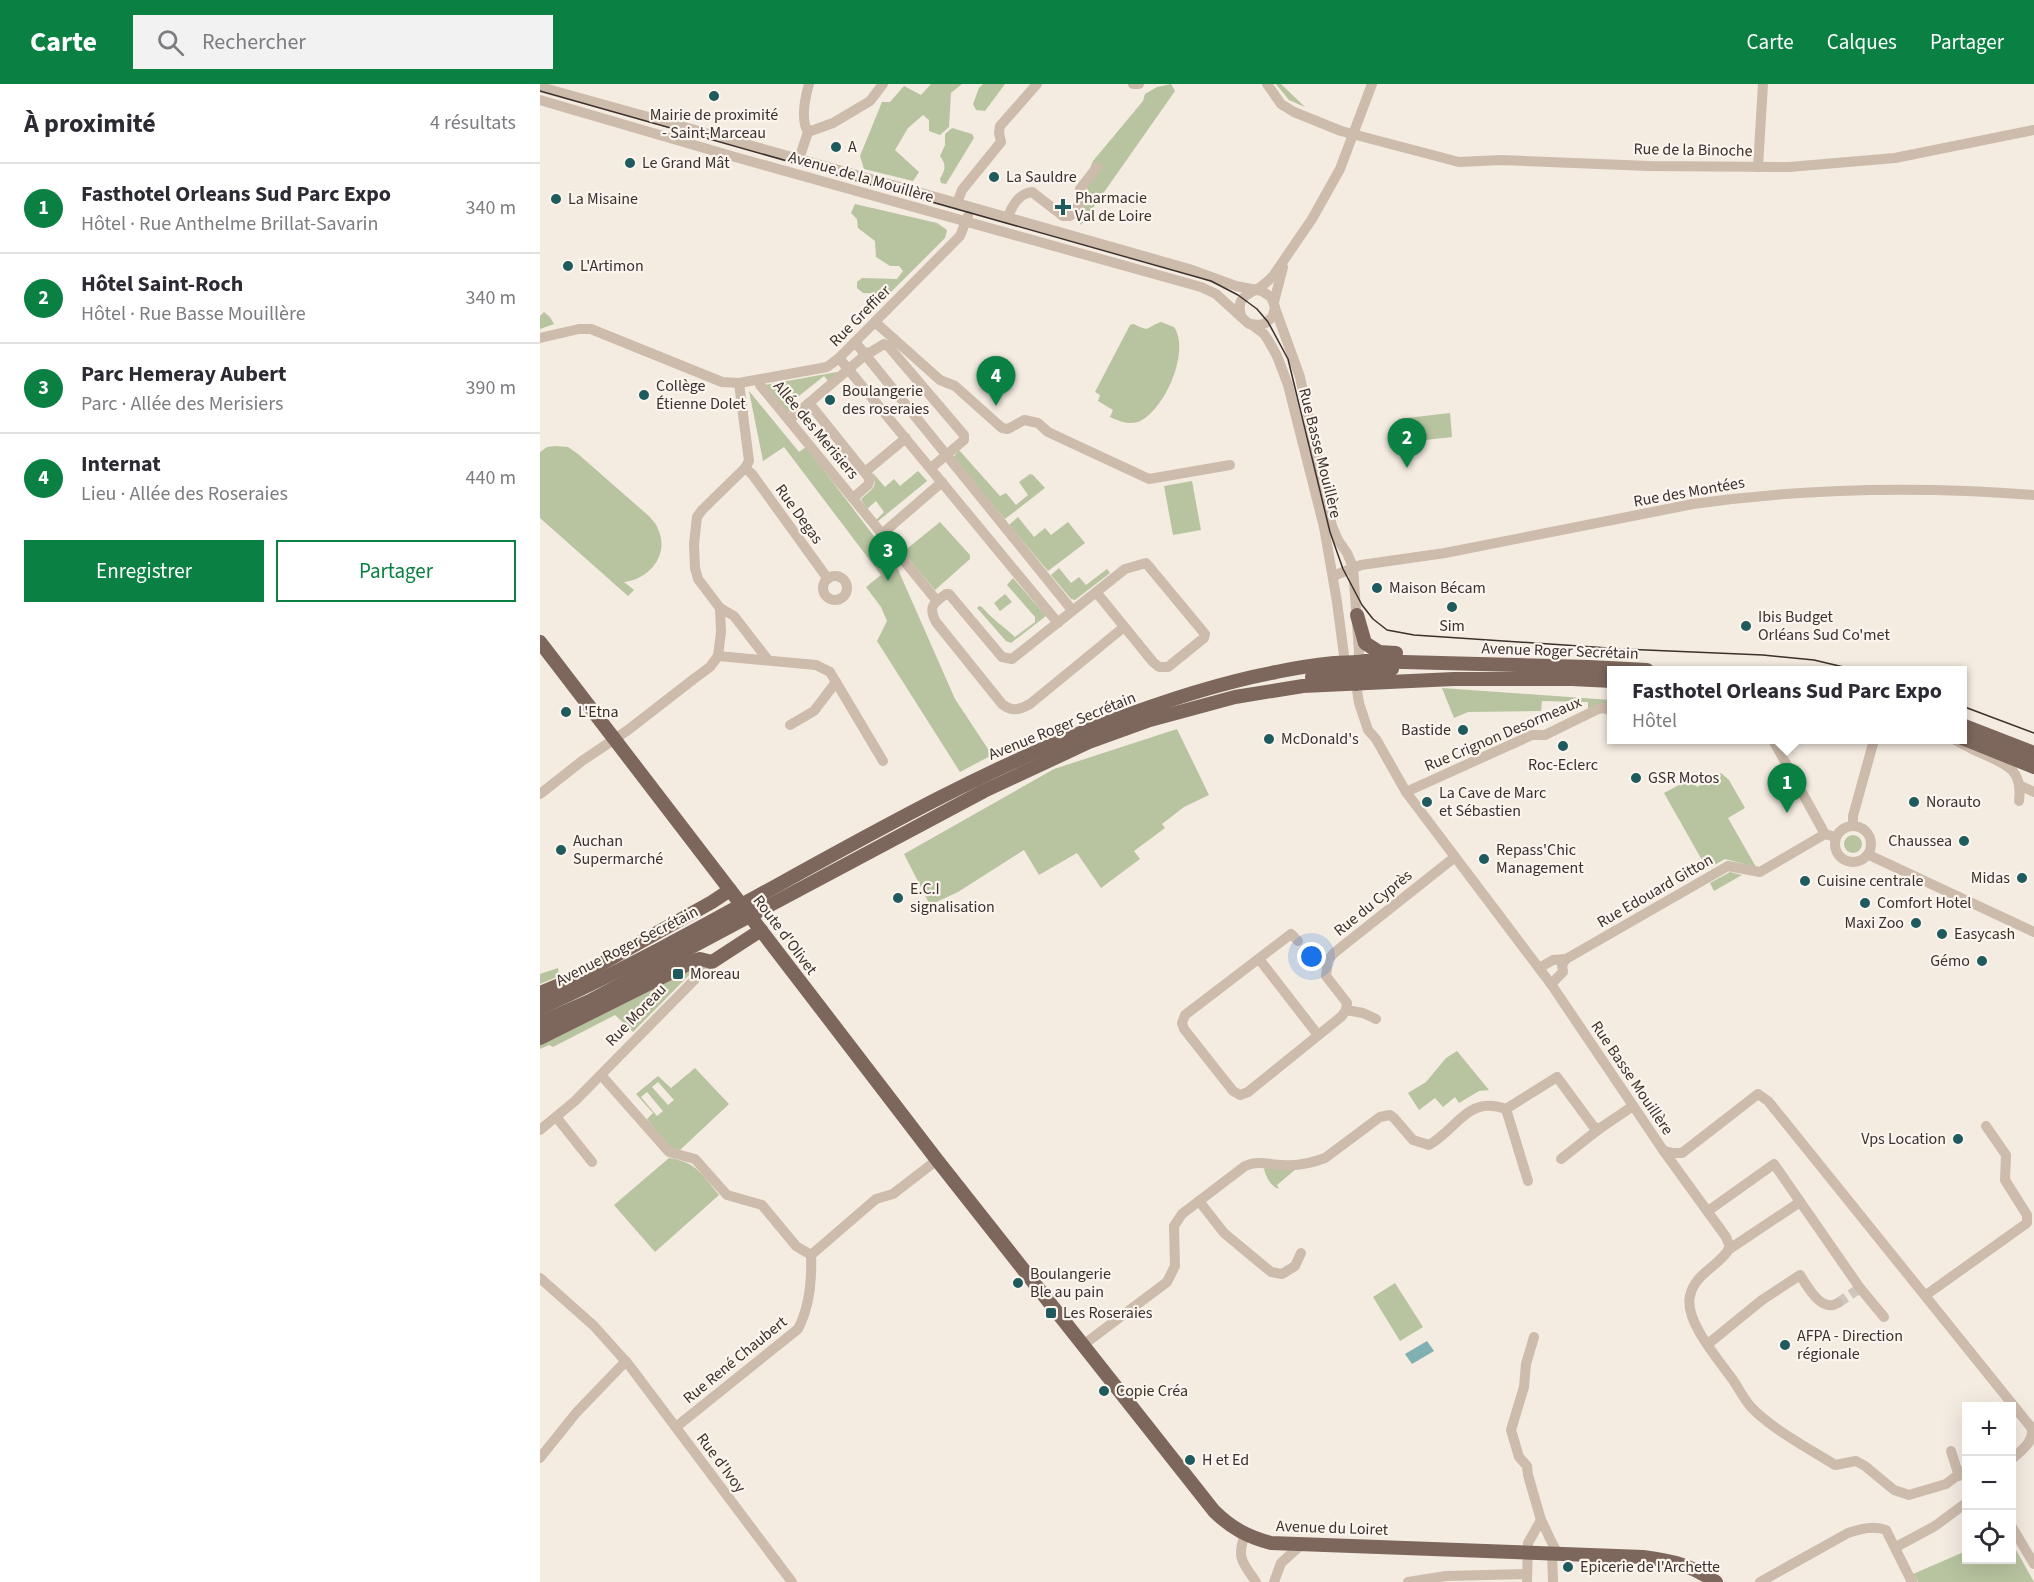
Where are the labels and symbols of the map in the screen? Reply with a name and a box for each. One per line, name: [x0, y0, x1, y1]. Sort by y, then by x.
marker: Mairie de proximité - Saint-Marceau: [707, 89, 721, 103]
place label: Mairie de proximité - Saint-Marceau: [650, 104, 778, 144]
place label: A: [848, 136, 857, 158]
street label: Rue de la Binoche: [1633, 138, 1753, 162]
marker: A: [829, 140, 843, 154]
street label: Avenue de la Mouillère: [786, 146, 936, 208]
place label: Le Grand Mât: [642, 152, 730, 174]
marker: Le Grand Mât: [623, 156, 637, 170]
place label: La Sauldre: [1006, 166, 1077, 188]
marker: La Sauldre: [987, 170, 1001, 184]
place label: Pharmacie Val de Loire: [1075, 187, 1152, 227]
place label: La Misaine: [568, 188, 638, 210]
marker: La Misaine: [549, 192, 563, 206]
marker: Pharmacie Val de Loire: [1056, 200, 1070, 214]
place label: L'Artimon: [580, 255, 644, 277]
marker: L'Artimon: [561, 259, 575, 273]
street label: Rue Greffier: [824, 280, 896, 352]
pin: 4: [976, 356, 1016, 406]
place label: Collège Étienne Dolet: [656, 375, 746, 415]
street label: Allée des Merisiers: [768, 376, 864, 484]
place label: Boulangerie des roseraies: [842, 380, 929, 420]
street label: Rue Basse Mouillère: [1293, 386, 1347, 520]
marker: Collège Étienne Dolet: [637, 388, 651, 402]
marker: Boulangerie des roseraies: [823, 393, 837, 407]
pin: 2: [1388, 418, 1426, 468]
street label: Rue des Montées: [1632, 471, 1747, 513]
street label: Rue Degas: [770, 480, 828, 549]
pin: 3: [868, 532, 908, 581]
place label: Maison Bécam: [1389, 577, 1486, 599]
marker: Maison Bécam: [1370, 581, 1384, 595]
marker: Sim: [1445, 600, 1459, 614]
place label: Ibis Budget Orléans Sud Co'met: [1758, 606, 1890, 646]
place label: Sim: [1439, 615, 1465, 637]
marker: Ibis Budget Orléans Sud Co'met: [1739, 619, 1753, 633]
street label: Avenue Roger Secrétain: [1481, 637, 1639, 665]
street label: Avenue Roger Secrétain: [985, 686, 1139, 766]
street label: Rue Crignon Desormeaux: [1421, 691, 1585, 777]
place label: L'Etna: [578, 701, 619, 723]
marker: L'Etna: [559, 705, 573, 719]
place label: Bastide: [1401, 719, 1451, 741]
marker: Bastide: [1456, 723, 1470, 737]
place label: McDonald's: [1281, 728, 1359, 750]
marker: McDonald's: [1262, 732, 1276, 746]
marker: Roc-Eclerc: [1556, 739, 1570, 753]
place label: Roc-Eclerc: [1528, 754, 1598, 776]
pin: 1: [1768, 764, 1806, 813]
place label: GSR Motos: [1648, 767, 1720, 789]
marker: GSR Motos: [1629, 771, 1643, 785]
place label: La Cave de Marc et Sébastien: [1439, 782, 1546, 822]
place label: Norauto: [1926, 791, 1981, 813]
marker: La Cave de Marc et Sébastien: [1420, 795, 1434, 809]
marker: Norauto: [1907, 795, 1921, 809]
place label: Auchan Supermarché: [573, 830, 663, 870]
place label: Chaussea: [1888, 830, 1952, 852]
marker: Chaussea: [1957, 834, 1971, 848]
place label: Repass'Chic Management: [1496, 839, 1584, 879]
marker: Auchan Supermarché: [554, 843, 568, 857]
street label: Rue Edouard Gitton: [1593, 849, 1717, 933]
marker: Repass'Chic Management: [1477, 852, 1491, 866]
street label: Rue du Cyprès: [1329, 864, 1417, 941]
place label: Midas: [1971, 867, 2010, 889]
place label: Cuisine centrale: [1817, 870, 1924, 892]
marker: Midas: [2015, 871, 2029, 885]
marker: Cuisine centrale: [1798, 874, 1812, 888]
place label: E.C.I signalisation: [910, 878, 995, 918]
street label: Route d'Olivet: [748, 891, 823, 980]
marker: E.C.I signalisation: [891, 891, 905, 905]
place label: Comfort Hotel: [1877, 892, 1971, 914]
marker: Comfort Hotel: [1858, 896, 1872, 910]
street label: Avenue Roger Secrétain: [552, 900, 702, 992]
place label: Maxi Zoo: [1844, 912, 1904, 934]
marker: Maxi Zoo: [1909, 916, 1923, 930]
place label: Easycash: [1954, 923, 2015, 945]
marker: Easycash: [1935, 927, 1949, 941]
your location: [1297, 942, 1326, 971]
place label: Gémo: [1930, 950, 1970, 972]
marker: Gémo: [1975, 954, 1989, 968]
place label: Moreau: [690, 963, 740, 985]
marker: Moreau: [671, 967, 685, 981]
street label: Rue Moreau: [601, 979, 671, 1051]
street label: Rue Basse Mouillère: [1586, 1017, 1678, 1139]
place label: Vps Location: [1861, 1128, 1946, 1150]
marker: Vps Location: [1951, 1132, 1965, 1146]
place label: Boulangerie Ble au pain: [1030, 1263, 1111, 1303]
marker: Boulangerie Ble au pain: [1011, 1276, 1025, 1290]
place label: Les Roseraies: [1063, 1302, 1153, 1324]
marker: Les Roseraies: [1044, 1306, 1058, 1320]
street label: Rue René Chaubert: [678, 1311, 792, 1409]
place label: AFPA - Direction régionale: [1797, 1325, 1903, 1365]
marker: AFPA - Direction régionale: [1778, 1338, 1792, 1352]
place label: Copie Créa: [1116, 1380, 1188, 1402]
marker: Copie Créa: [1097, 1384, 1111, 1398]
street label: Rue d'Ivoy: [691, 1429, 751, 1498]
place label: H et Ed: [1202, 1449, 1249, 1471]
marker: H et Ed: [1183, 1453, 1197, 1467]
street label: Avenue du Loiret: [1276, 1515, 1389, 1541]
place label: Epicerie de l'Archette: [1580, 1556, 1720, 1578]
marker: Epicerie de l'Archette: [1561, 1560, 1575, 1574]

